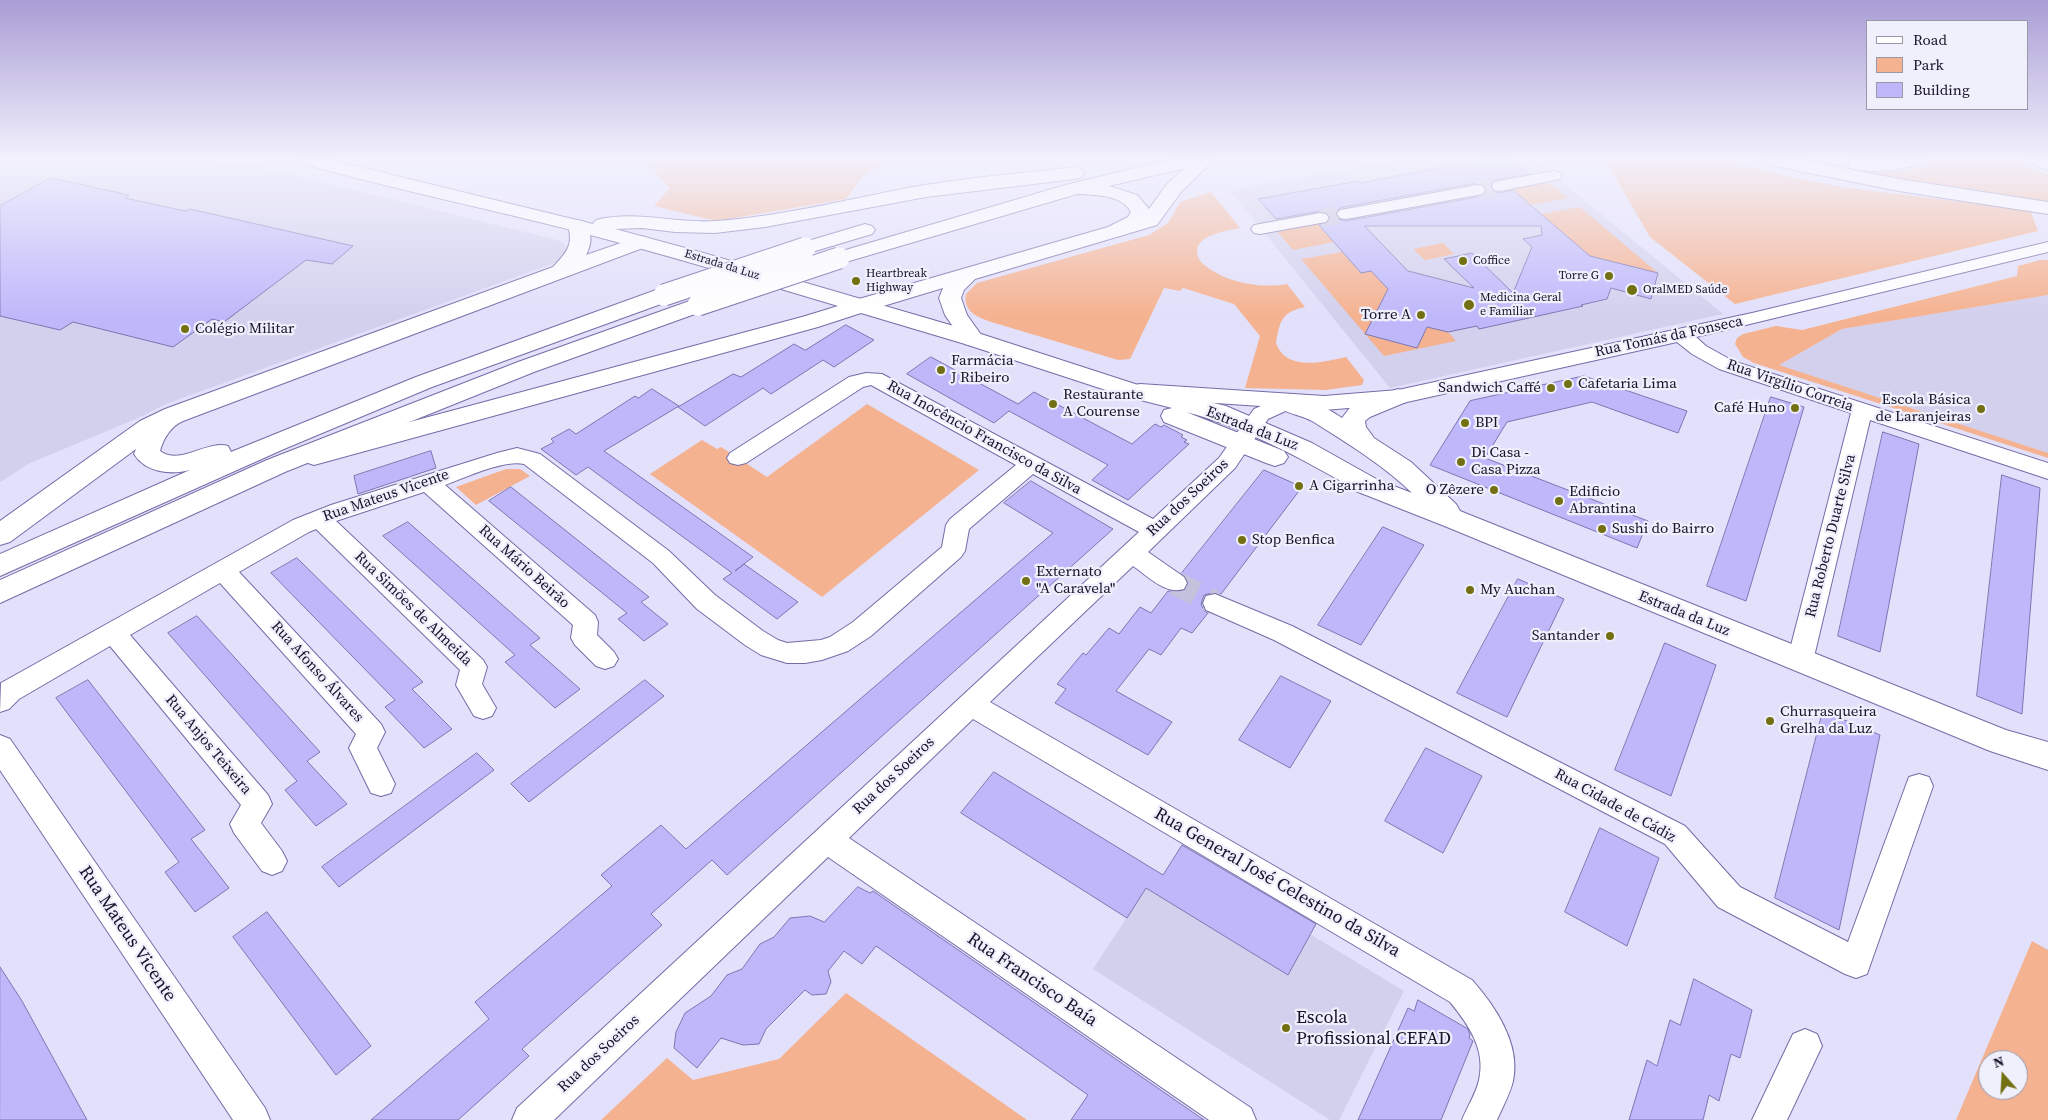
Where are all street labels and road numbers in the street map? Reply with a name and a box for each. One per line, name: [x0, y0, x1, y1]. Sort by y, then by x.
street label: Estrada da Luz: [683, 247, 761, 283]
street label: Rua Tomás da Fonseca: [1593, 313, 1745, 361]
street label: Rua Virgílio Correia: [1724, 356, 1856, 416]
street label: Rua Inocêncio Francisco da Silva: [884, 377, 1084, 499]
street label: Estrada da Luz: [1203, 403, 1301, 455]
street label: Rua Roberto Duarte Silva: [1802, 452, 1860, 620]
street label: Rua dos Soeiros: [1143, 456, 1233, 540]
street label: Rua Mateus Vicente: [321, 466, 451, 526]
street label: Rua Mário Beirão: [475, 521, 573, 613]
street label: Rua Simões de Almeida: [350, 548, 476, 670]
street label: Estrada da Luz: [1635, 587, 1733, 641]
street label: Rua Afonso Álvares: [267, 618, 367, 726]
street label: Rua Anjos Teixeira: [161, 691, 255, 799]
street label: Rua dos Soeiros: [849, 734, 939, 818]
street label: Rua Cidade de Cádiz: [1551, 765, 1679, 847]
street label: Rua General José Celestino da Silva: [1150, 804, 1404, 962]
street label: Rua Mateus Vicente: [74, 862, 180, 1006]
street label: Rua Francisco Baía: [963, 928, 1101, 1032]
street label: Rua dos Soeiros: [554, 1012, 644, 1096]

